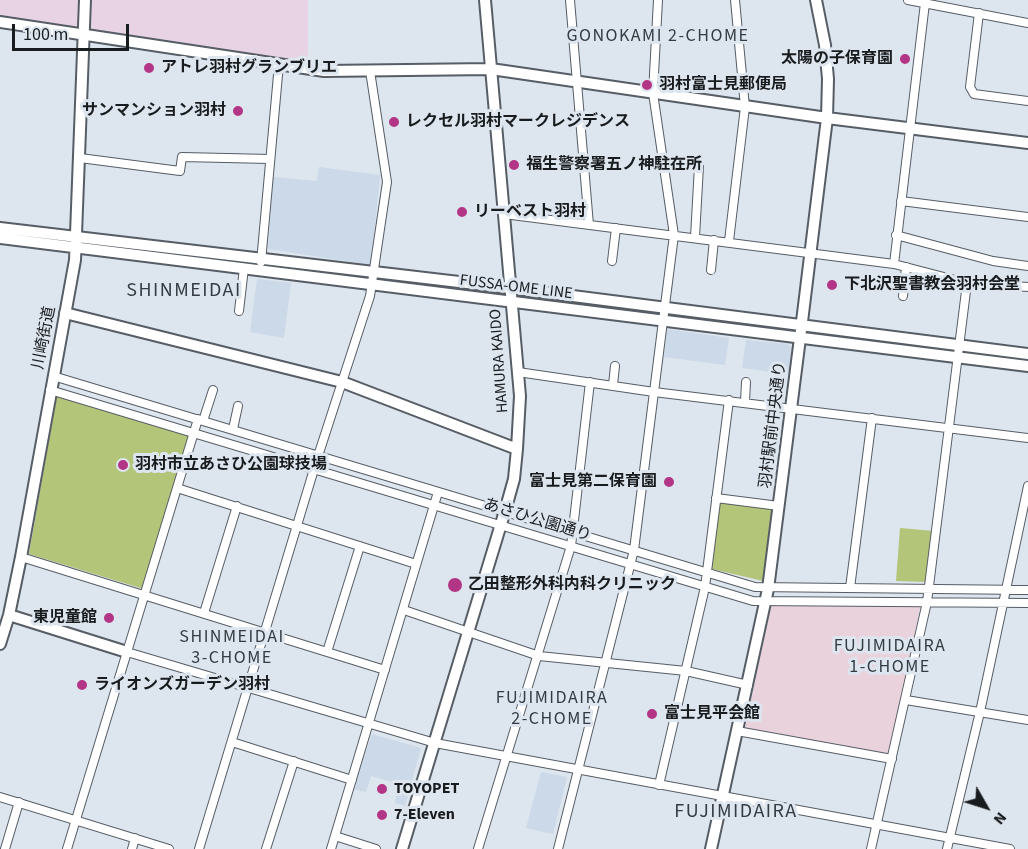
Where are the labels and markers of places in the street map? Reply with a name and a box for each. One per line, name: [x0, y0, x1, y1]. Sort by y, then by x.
place label: 太陽の子保育園: [781, 49, 893, 69]
marker: 太陽の子保育園: [898, 52, 912, 66]
place label: アトレ羽村グランブリエ: [161, 58, 337, 78]
marker: アトレ羽村グランブリエ: [142, 61, 156, 75]
place label: 羽村富士見郵便局: [659, 75, 787, 95]
marker: 羽村富士見郵便局: [640, 78, 654, 92]
place label: サンマンション羽村: [82, 101, 226, 121]
marker: サンマンション羽村: [231, 104, 245, 118]
place label: レクセル羽村マークレジデンス: [406, 112, 630, 132]
marker: レクセル羽村マークレジデンス: [387, 115, 401, 129]
place label: 福生警察署五ノ神駐在所: [526, 155, 702, 175]
marker: 福生警察署五ノ神駐在所: [507, 158, 521, 172]
place label: リーベスト羽村: [474, 202, 586, 222]
marker: リーベスト羽村: [455, 205, 469, 219]
place label: 下北沢聖書教会羽村会堂: [844, 275, 1020, 295]
marker: 下北沢聖書教会羽村会堂: [825, 278, 839, 292]
place label: 羽村市立あさひ公園球技場: [135, 455, 327, 475]
marker: 羽村市立あさひ公園球技場: [116, 458, 130, 472]
place label: 富士見第二保育園: [529, 472, 657, 492]
marker: 富士見第二保育園: [662, 475, 676, 489]
place label: 乙田整形外科内科クリニック: [468, 575, 676, 595]
marker: 乙田整形外科内科クリニック: [446, 576, 464, 594]
place label: 東児童館: [33, 608, 97, 628]
marker: 東児童館: [102, 611, 116, 625]
place label: ライオンズガーデン羽村: [94, 675, 270, 695]
marker: ライオンズガーデン羽村: [75, 678, 89, 692]
place label: 富士見平会館: [664, 704, 760, 724]
marker: 富士見平会館: [645, 707, 659, 721]
place label: TOYOPET: [394, 779, 459, 799]
marker: TOYOPET: [375, 782, 389, 796]
place label: 7-Eleven: [394, 805, 455, 825]
marker: 7-Eleven: [375, 808, 389, 822]

